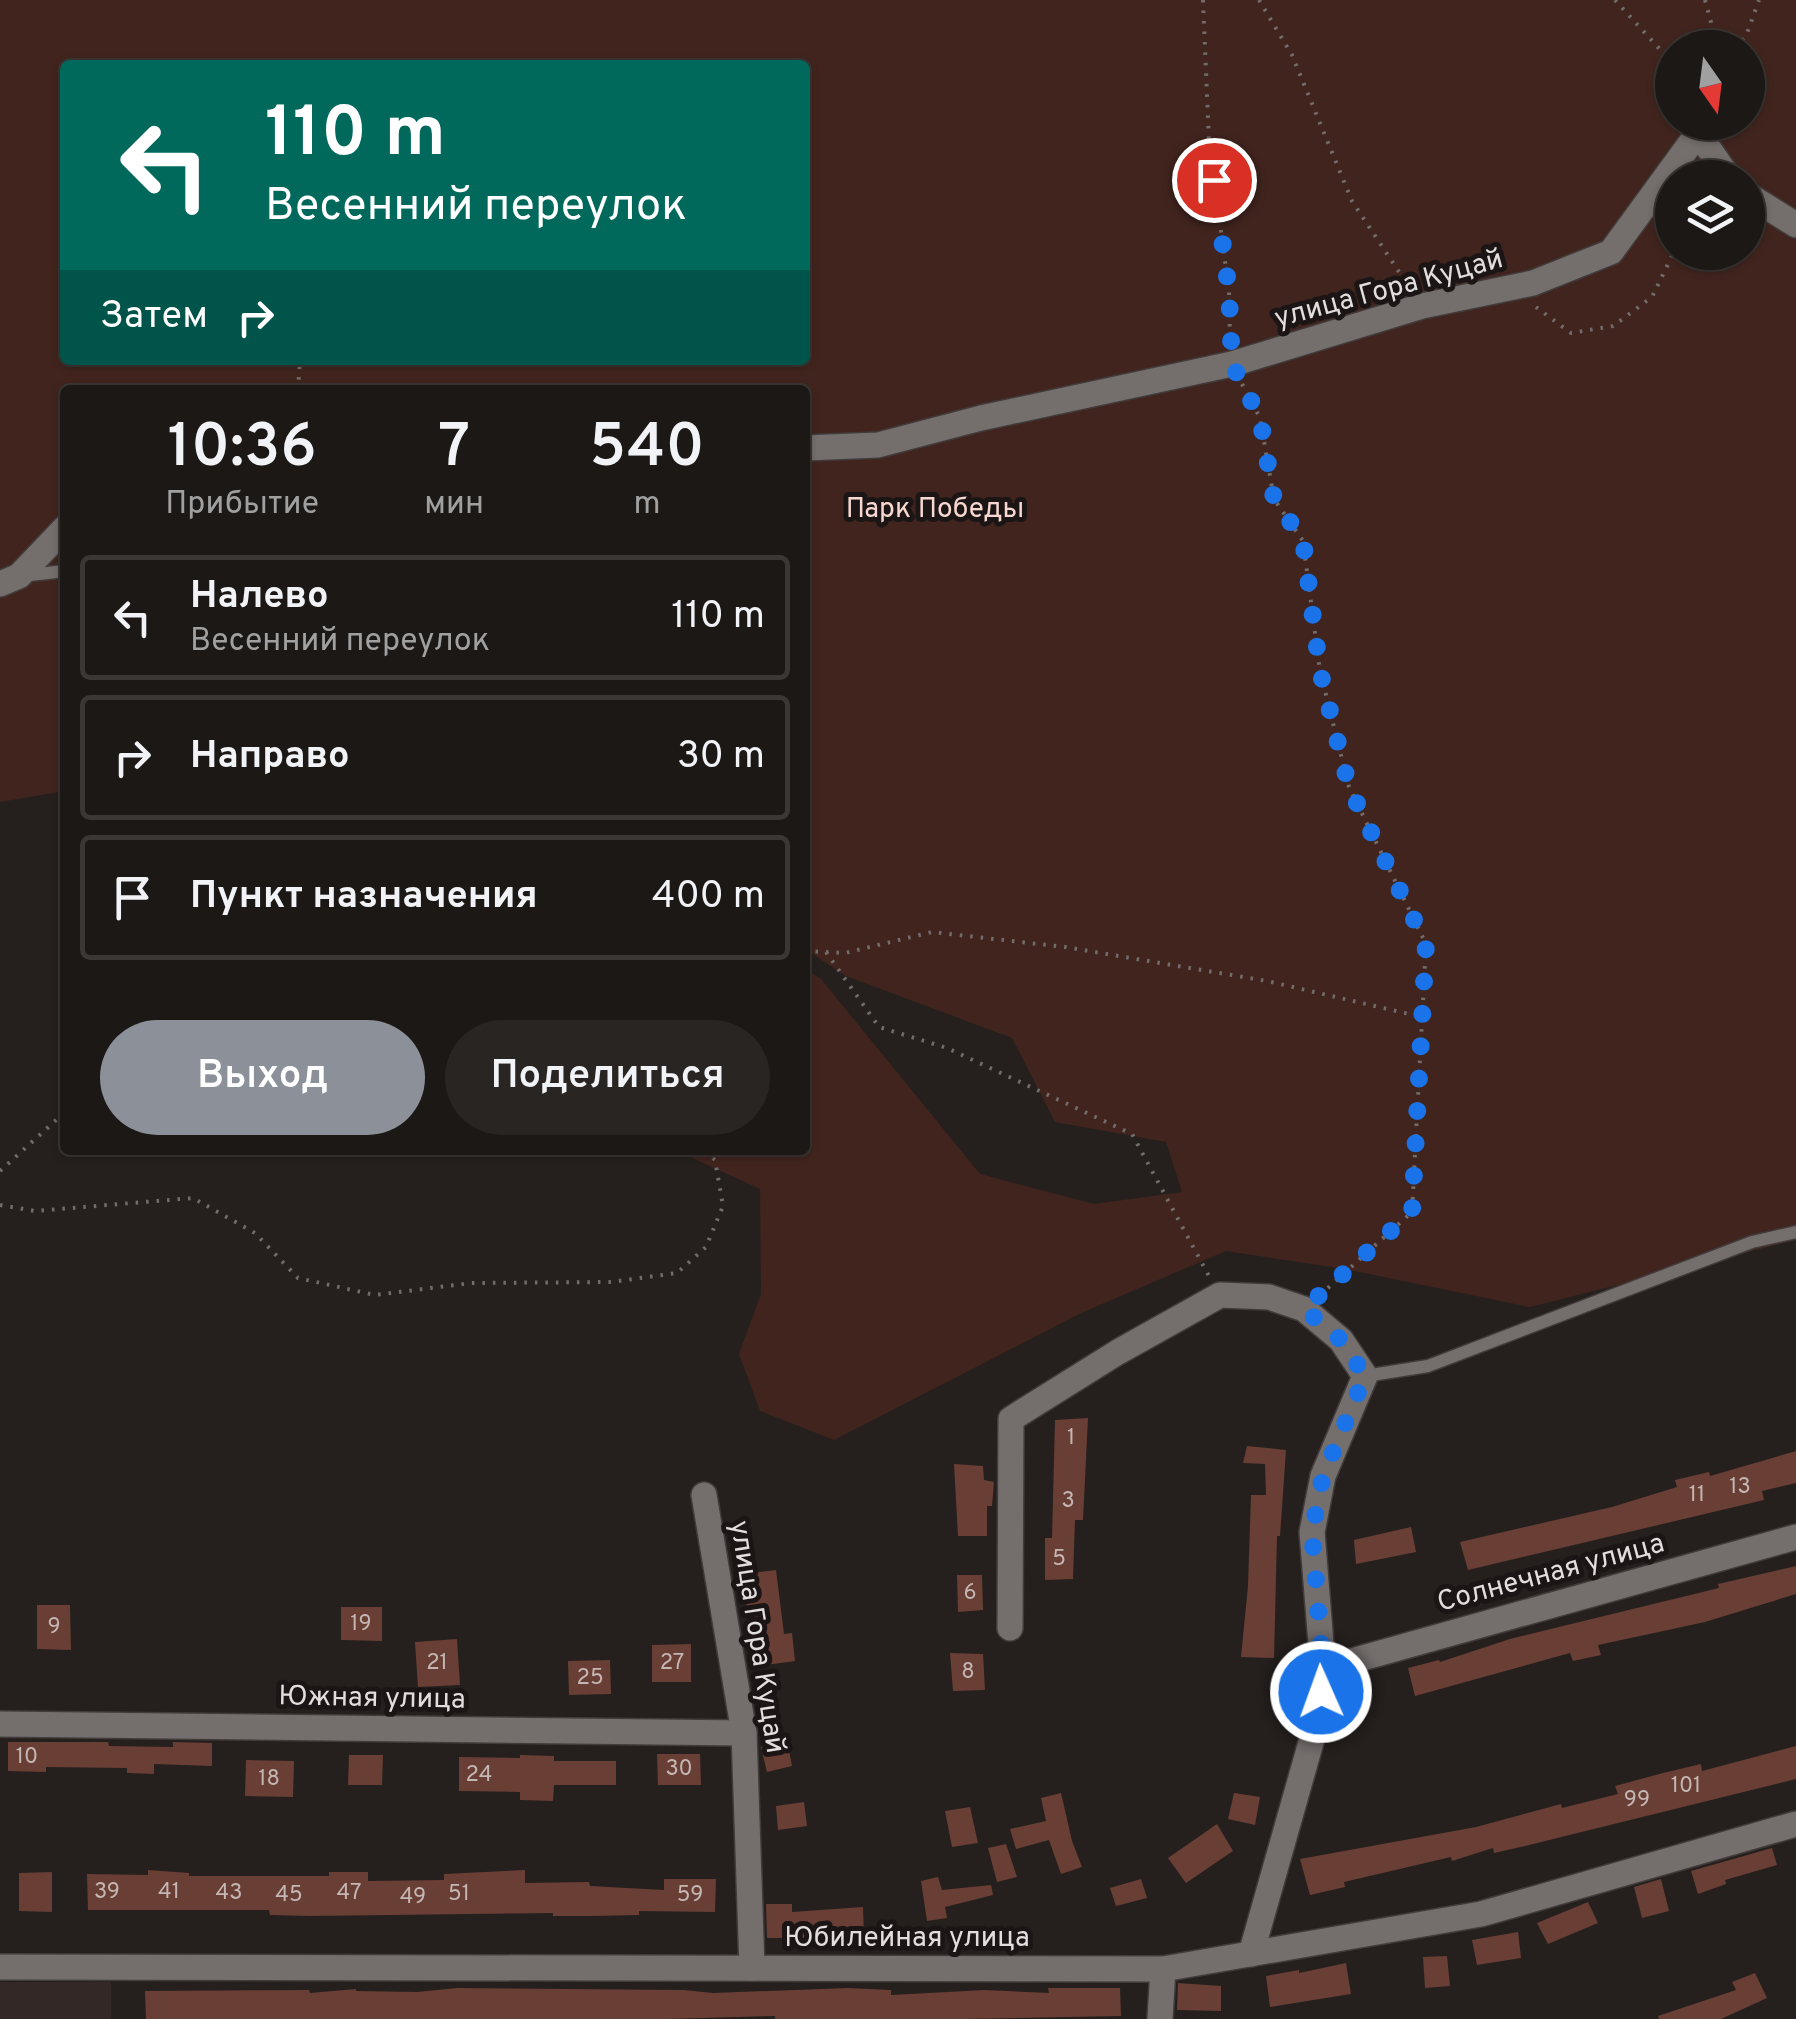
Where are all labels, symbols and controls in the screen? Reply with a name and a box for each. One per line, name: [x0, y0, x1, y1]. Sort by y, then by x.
north arrow: [1655, 30, 1765, 140]
map controls: [1655, 30, 1765, 270]
text: 110 m: [265, 92, 446, 181]
icon: left: [100, 100, 230, 230]
pin: [1172, 138, 1257, 223]
icon: arrive: [1187, 153, 1242, 208]
button: layers: [1655, 160, 1765, 270]
text: Весенний переулок: [265, 179, 687, 236]
street label: улица Гора Куцай: [1271, 242, 1507, 338]
icon: right: [228, 290, 283, 345]
text: Затем: [100, 293, 208, 342]
text: 10:36: [167, 412, 317, 488]
text: 7: [438, 412, 470, 488]
text: 540: [589, 412, 705, 488]
text: Прибытие: [165, 485, 319, 525]
text: мин: [424, 485, 484, 525]
text: m: [633, 485, 661, 525]
park label: Парк Победы: [846, 492, 1024, 528]
text: Налево: [190, 573, 329, 622]
icon: left: [105, 590, 160, 645]
text: 110 m: [671, 593, 765, 642]
text: Весенний переулок: [190, 622, 490, 662]
icon: right: [105, 730, 160, 785]
text: Направо: [190, 733, 350, 782]
text: 30 m: [677, 733, 765, 782]
icon: arrive: [105, 870, 160, 925]
text: Пункт назначения: [190, 873, 538, 922]
text: 400 m: [652, 873, 765, 922]
button: Выход: [100, 1020, 425, 1135]
button: Поделиться: [445, 1020, 770, 1135]
house number: 1: [1067, 1425, 1075, 1452]
house number: 13: [1729, 1474, 1751, 1501]
house number: 11: [1689, 1482, 1705, 1509]
house number: 3: [1061, 1488, 1075, 1515]
street label: улица Гора Куцай: [720, 1518, 792, 1756]
street label: Солнечная улица: [1433, 1526, 1669, 1622]
house number: 5: [1052, 1546, 1066, 1573]
house number: 6: [963, 1580, 977, 1607]
house number: 19: [350, 1611, 372, 1638]
house number: 9: [47, 1614, 61, 1641]
position arrow: [1269, 1640, 1373, 1744]
house number: 21: [426, 1650, 448, 1677]
house number: 27: [660, 1650, 684, 1677]
house number: 8: [961, 1659, 975, 1686]
house number: 25: [576, 1665, 604, 1692]
street label: Южная улица: [278, 1679, 466, 1719]
house number: 10: [16, 1744, 38, 1771]
house number: 30: [665, 1756, 693, 1783]
house number: 24: [466, 1762, 492, 1789]
house number: 18: [258, 1766, 280, 1793]
house number: 101: [1671, 1773, 1701, 1800]
house number: 99: [1624, 1787, 1650, 1814]
house number: 39: [94, 1879, 120, 1906]
house number: 41: [158, 1879, 180, 1906]
house number: 43: [216, 1880, 242, 1907]
house number: 47: [337, 1880, 361, 1907]
house number: 51: [448, 1881, 470, 1908]
house number: 45: [275, 1882, 303, 1909]
house number: 59: [677, 1882, 703, 1909]
house number: 49: [400, 1884, 426, 1911]
street label: Юбилейная улица: [784, 1921, 1030, 1957]

